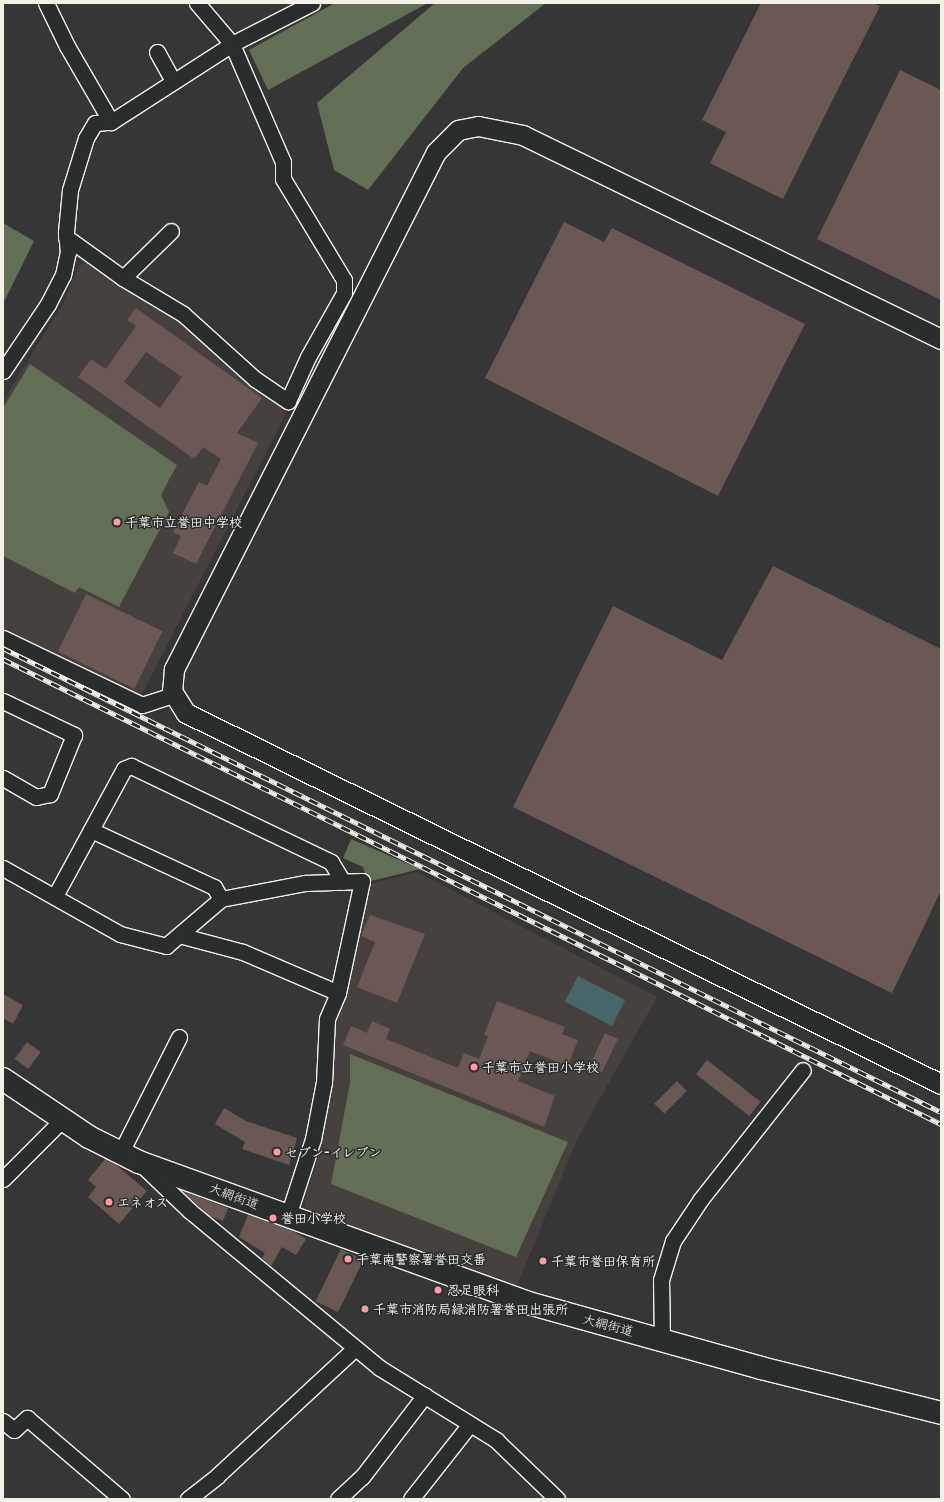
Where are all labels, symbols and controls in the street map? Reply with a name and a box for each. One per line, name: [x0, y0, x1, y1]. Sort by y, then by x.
place label: 千葉市立誉田中学校: [125, 514, 242, 530]
marker: 千葉市立誉田中学校: [112, 517, 122, 527]
place label: 千葉市立誉田小学校: [482, 1059, 599, 1075]
marker: 千葉市立誉田小学校: [469, 1062, 479, 1072]
place label: セブン-イレブン: [285, 1144, 381, 1160]
marker: セブン-イレブン: [272, 1147, 282, 1157]
street label: 大網街道: [207, 1180, 261, 1212]
place label: エネオス: [117, 1194, 169, 1210]
marker: エネオス: [104, 1197, 114, 1207]
place label: 誉田小学校: [281, 1210, 346, 1226]
marker: 誉田小学校: [268, 1213, 278, 1223]
place label: 千葉南警察署誉田交番: [356, 1251, 486, 1267]
place label: 千葉市誉田保育所: [551, 1253, 655, 1269]
marker: 千葉南警察署誉田交番: [343, 1254, 353, 1264]
marker: 千葉市誉田保育所: [538, 1256, 548, 1266]
place label: 忍足眼科: [447, 1282, 499, 1298]
marker: 忍足眼科: [432, 1284, 444, 1296]
place label: 千葉市消防局緑消防署誉田出張所: [373, 1301, 568, 1317]
marker: 千葉市消防局緑消防署誉田出張所: [360, 1304, 370, 1314]
street label: 大網街道: [581, 1311, 635, 1339]

